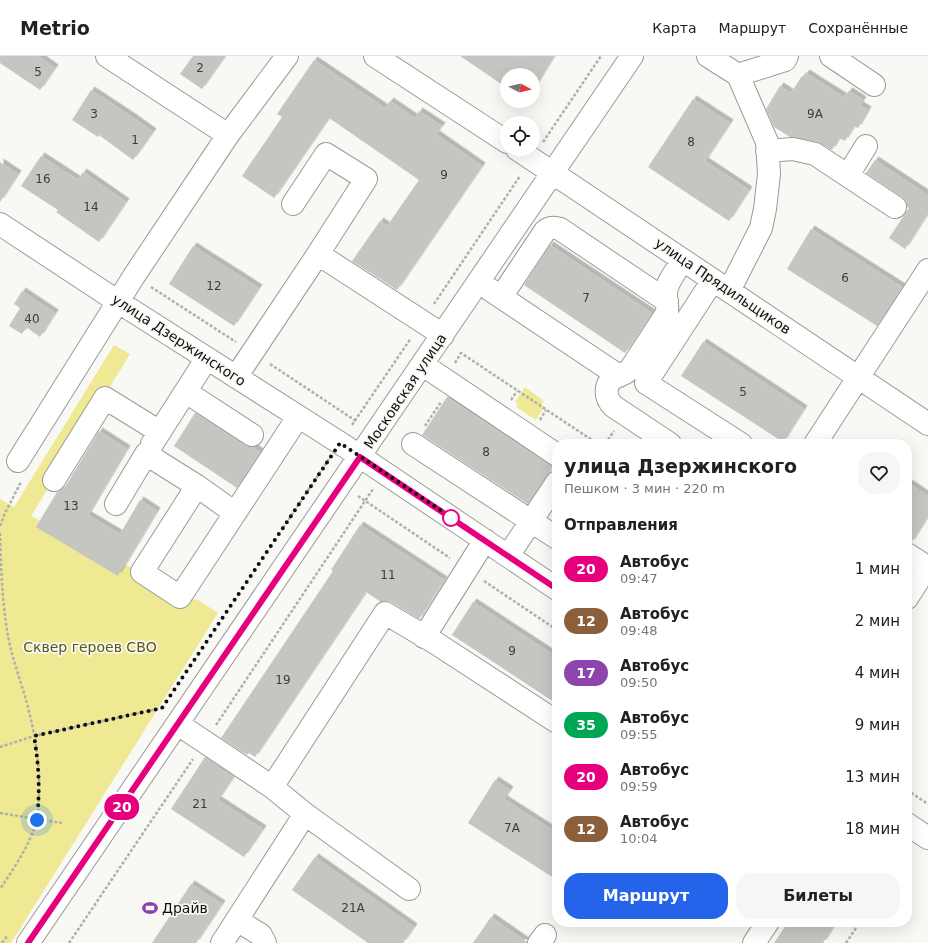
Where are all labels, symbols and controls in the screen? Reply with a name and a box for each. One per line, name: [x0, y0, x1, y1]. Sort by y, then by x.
text: Metrio: [20, 17, 90, 39]
text: Карта: [652, 20, 696, 36]
text: Маршрут: [718, 20, 786, 36]
text: Сохранённые: [808, 20, 908, 36]
house number: 2: [196, 61, 204, 75]
house number: 5: [34, 65, 42, 79]
north arrow: [500, 68, 540, 108]
map controls: [500, 68, 540, 156]
house number: 3: [90, 107, 98, 121]
house number: 9А: [807, 107, 824, 121]
button: locate: [500, 116, 540, 156]
house number: 1: [131, 133, 139, 147]
house number: 8: [687, 135, 695, 149]
house number: 9: [440, 168, 448, 182]
house number: 16: [35, 172, 51, 186]
house number: 14: [83, 200, 99, 214]
street label: улица Прядильщиков: [652, 235, 794, 337]
house number: 6: [841, 271, 849, 285]
house number: 12: [206, 279, 222, 293]
street label: улица Дзержинского: [109, 291, 249, 389]
house number: 7: [582, 291, 590, 305]
house number: 40: [24, 312, 40, 326]
street label: Московская улица: [360, 330, 450, 452]
house number: 5: [739, 385, 747, 399]
house number: 8: [482, 445, 490, 459]
button: heart: [858, 452, 900, 494]
text: улица Дзержинского: [564, 455, 797, 477]
text: Пешком · 3 мин · 220 m: [564, 481, 725, 496]
house number: 13: [63, 499, 79, 513]
unlabelled marker: [442, 509, 460, 527]
text: Отправления: [564, 516, 678, 534]
text: Автобус: [620, 553, 689, 571]
text: 1 мин: [855, 560, 900, 578]
text: 20: [576, 561, 596, 577]
house number: 11: [380, 568, 396, 582]
text: 09:47: [620, 571, 657, 586]
text: Автобус: [620, 605, 689, 623]
text: 2 мин: [855, 612, 900, 630]
text: 12: [576, 613, 596, 629]
text: 09:48: [620, 623, 657, 638]
park label: Сквер героев СВО: [23, 639, 157, 655]
house number: 9: [508, 644, 516, 658]
text: Автобус: [620, 657, 689, 675]
text: 4 мин: [855, 664, 900, 682]
text: 17: [576, 665, 596, 681]
house number: 19: [275, 673, 291, 687]
text: 09:50: [620, 675, 657, 690]
text: Автобус: [620, 709, 689, 727]
text: 9 мин: [855, 716, 900, 734]
text: 35: [576, 717, 596, 733]
text: 09:55: [620, 727, 657, 742]
text: Автобус: [620, 761, 689, 779]
text: 13 мин: [845, 768, 900, 786]
text: 20: [576, 769, 596, 785]
text: 09:59: [620, 779, 657, 794]
line badge: 20: [104, 794, 140, 820]
house number: 21: [192, 797, 208, 811]
text: 20: [112, 799, 132, 815]
your location: [27, 810, 47, 830]
text: Автобус: [620, 813, 689, 831]
text: 18 мин: [845, 820, 900, 838]
house number: 7А: [504, 821, 521, 835]
text: 12: [576, 821, 596, 837]
text: 10:04: [620, 831, 657, 846]
button: Маршрут: [564, 873, 728, 919]
button: Билеты: [736, 873, 900, 919]
sports icon: Драйв: [141, 899, 159, 917]
place label: Драйв: [162, 900, 208, 916]
house number: 21А: [341, 901, 366, 915]

